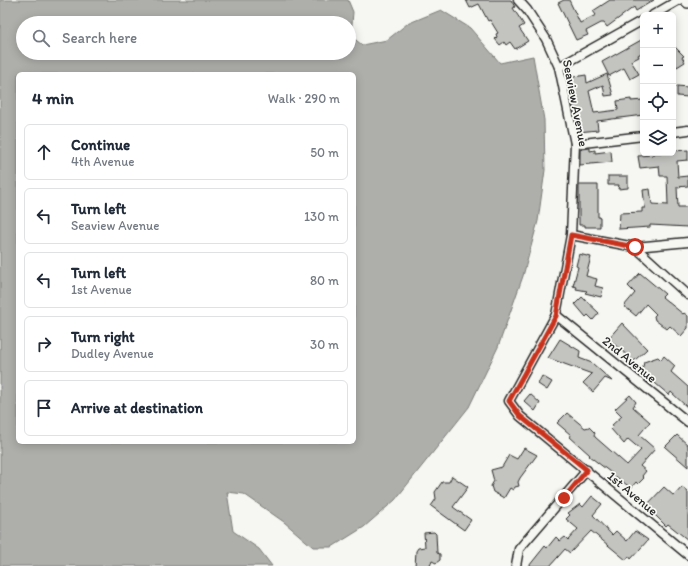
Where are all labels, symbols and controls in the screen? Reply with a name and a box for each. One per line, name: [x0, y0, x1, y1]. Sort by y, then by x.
map controls: [640, 12, 676, 156]
button: +: [640, 12, 676, 48]
search box: [16, 16, 356, 60]
icon: search: [30, 27, 52, 49]
text: Search here: [62, 29, 137, 47]
button: −: [640, 48, 676, 84]
street label: Seaview Avenue: [560, 58, 591, 148]
button: locate: [640, 84, 676, 120]
text: 4 min: [32, 88, 74, 108]
text: Walk · 290 m: [268, 91, 340, 106]
button: layers: [640, 120, 676, 156]
text: Continue: [71, 136, 130, 154]
icon: ahead: [33, 141, 55, 163]
text: 50 m: [310, 145, 339, 160]
text: 4th Avenue: [71, 154, 135, 169]
text: Turn left: [71, 200, 126, 218]
icon: left: [33, 205, 55, 227]
text: 130 m: [304, 209, 339, 224]
text: Seaview Avenue: [71, 218, 160, 233]
route start: [626, 238, 644, 256]
text: Turn left: [71, 264, 126, 282]
icon: left: [33, 269, 55, 291]
text: 80 m: [310, 273, 339, 288]
text: 1st Avenue: [71, 282, 132, 297]
text: Turn right: [71, 328, 135, 346]
icon: right: [33, 333, 55, 355]
street label: 2nd Avenue: [600, 333, 660, 386]
text: 30 m: [310, 337, 339, 352]
text: Dudley Avenue: [71, 346, 154, 361]
icon: arrive: [33, 397, 55, 419]
text: Arrive at destination: [71, 399, 203, 417]
street label: 1st Avenue: [605, 468, 661, 519]
route end: [555, 489, 573, 507]

